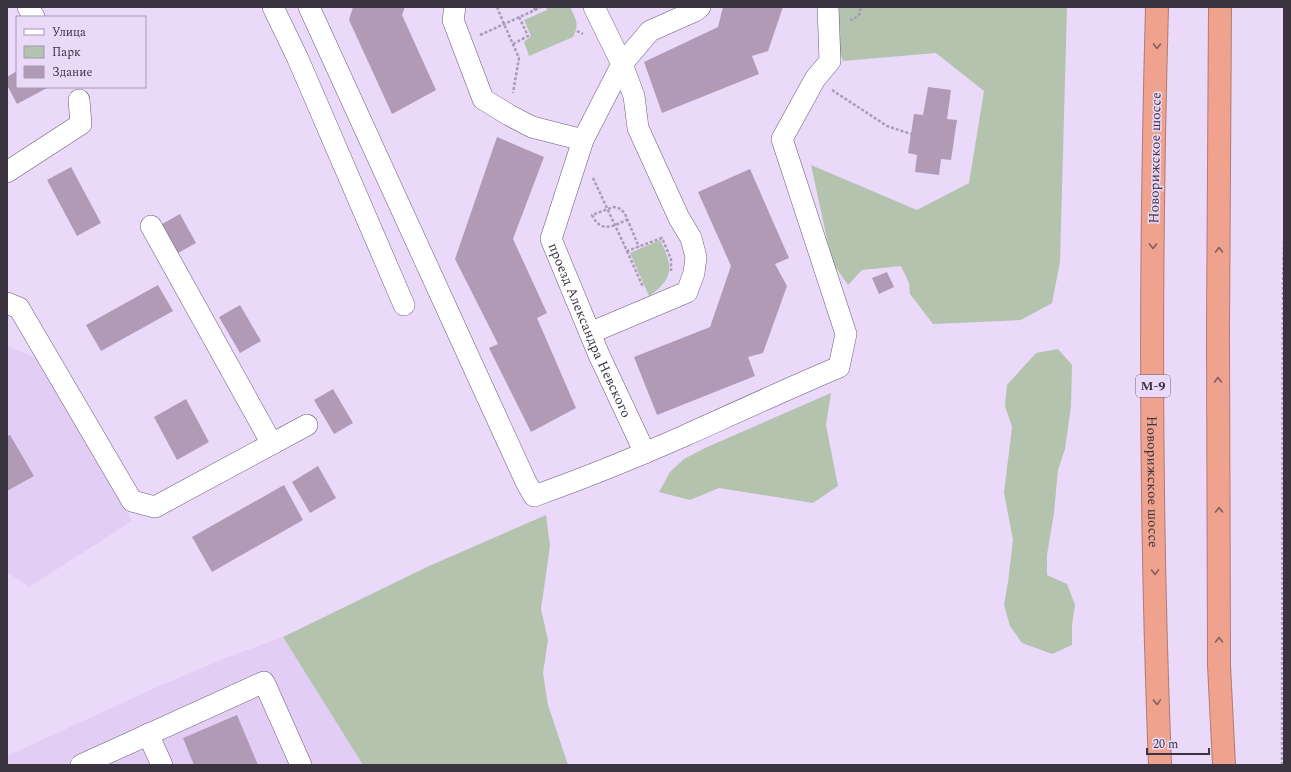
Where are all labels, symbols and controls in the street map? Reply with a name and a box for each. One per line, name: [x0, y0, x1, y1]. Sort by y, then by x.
legend: [16, 16, 146, 88]
text: Улица: [52, 23, 86, 42]
text: Парк: [52, 43, 81, 62]
one-way arrow: [1152, 43, 1161, 49]
text: Здание: [52, 63, 92, 82]
street label: Новорижское шоссе: [1143, 92, 1167, 224]
street label: проезд Александра Невского: [543, 239, 637, 421]
one-way arrow: [1149, 243, 1157, 249]
one-way arrow: [1214, 247, 1223, 253]
road number: М-9: [1136, 375, 1170, 397]
one-way arrow: [1214, 377, 1222, 383]
street label: Новорижское шоссе: [1142, 416, 1164, 548]
one-way arrow: [1215, 507, 1223, 513]
one-way arrow: [1151, 569, 1159, 575]
one-way arrow: [1215, 637, 1223, 643]
one-way arrow: [1153, 699, 1162, 705]
scale bar: [1147, 730, 1209, 756]
text: 20 m: [1153, 735, 1178, 754]

